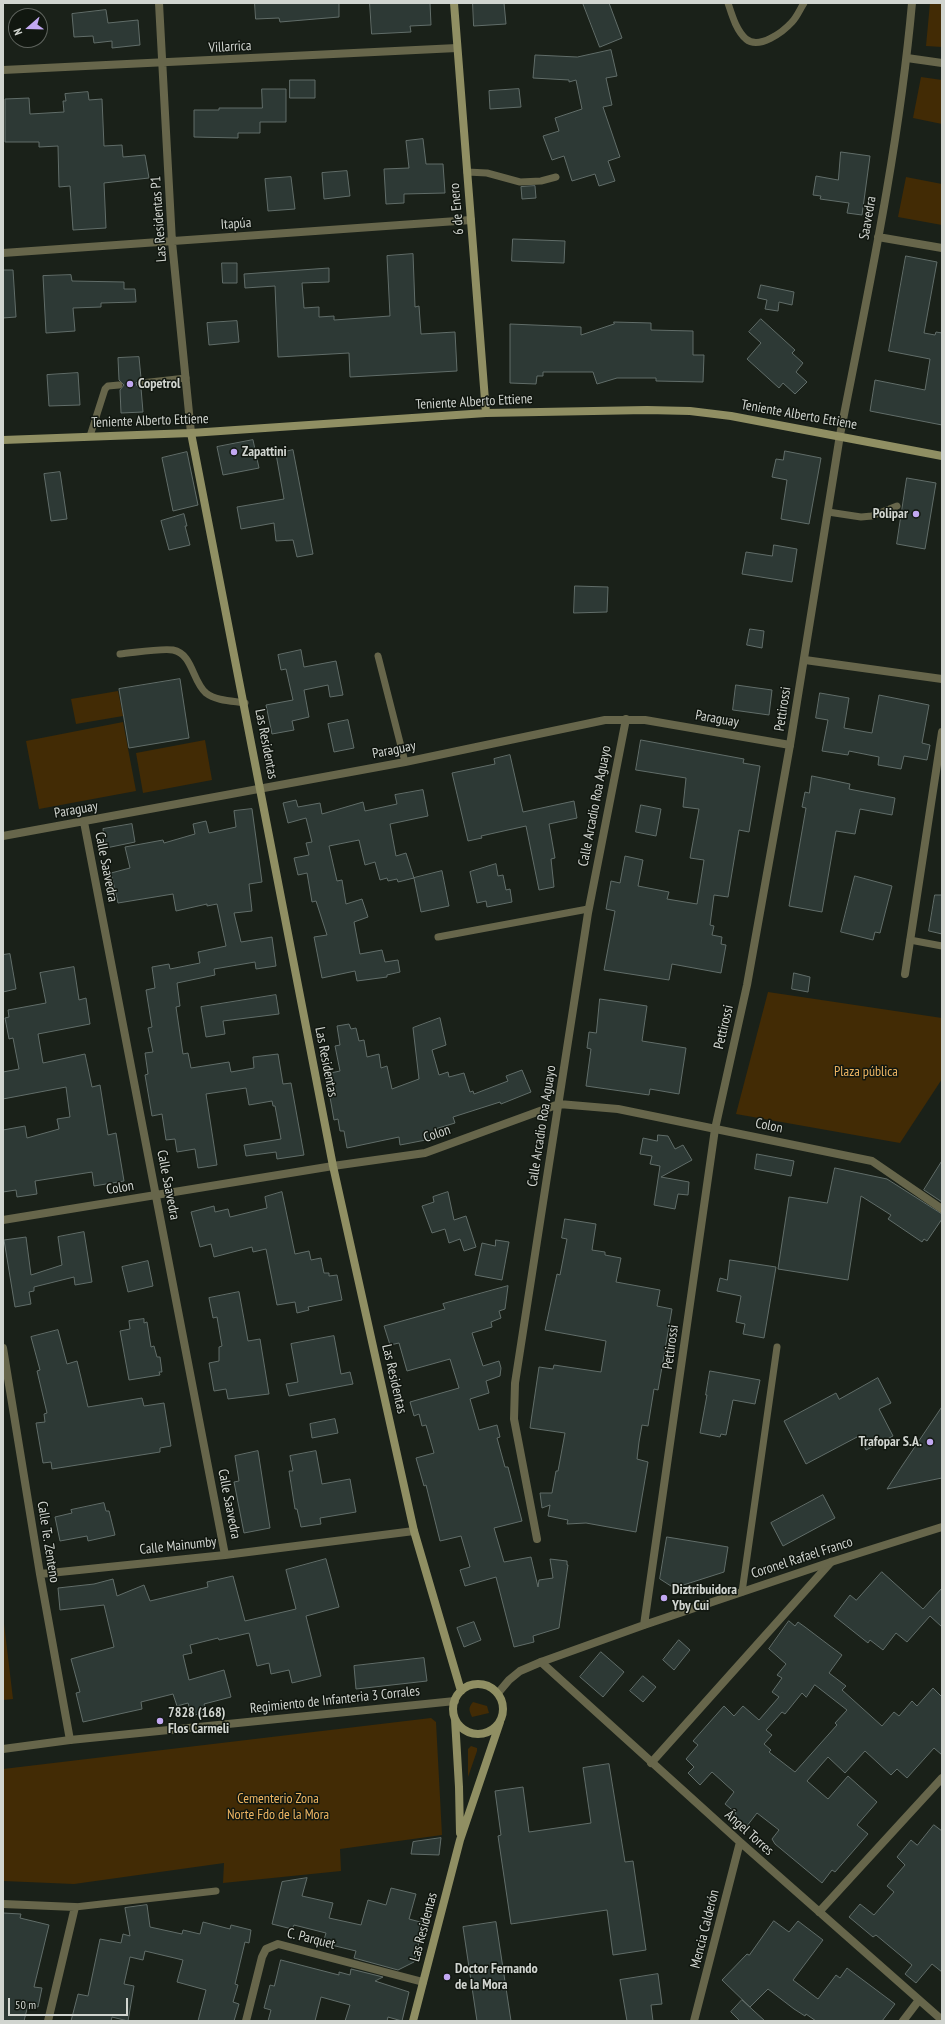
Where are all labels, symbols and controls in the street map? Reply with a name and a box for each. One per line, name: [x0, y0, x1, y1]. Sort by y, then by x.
north arrow: [8, 8, 48, 48]
text: N: [10, 27, 25, 37]
street label: Villarrica: [208, 37, 252, 57]
street label: Las Residentas P1: [148, 175, 170, 263]
street label: 6 de Enero: [446, 182, 468, 236]
street label: Saavedra: [856, 195, 880, 241]
street label: Itapúa: [220, 215, 252, 233]
place label: Copetrol: [138, 376, 180, 392]
marker: Copetrol: [125, 379, 135, 389]
street label: Teniente Alberto Ettiene: [415, 391, 533, 413]
street label: Teniente Alberto Ettiene: [740, 397, 858, 433]
street label: Teniente Alberto Ettiene: [91, 411, 209, 431]
place label: Zapattini: [242, 444, 287, 460]
marker: Zapattini: [229, 447, 239, 457]
place label: Polipar: [873, 506, 908, 522]
marker: Polipar: [911, 509, 921, 519]
street label: Pettirossi: [771, 686, 795, 732]
street label: Paraguay: [694, 707, 740, 731]
street label: Las Residentas: [251, 708, 281, 780]
street label: Paraguay: [371, 738, 417, 762]
street label: Calle Arcadio Roa Aguayo: [575, 744, 615, 868]
street label: Paraguay: [53, 798, 99, 822]
street label: Calle Saavedra: [91, 831, 121, 903]
street label: Pettirossi: [711, 1003, 737, 1051]
street label: Las Residentas: [311, 1026, 341, 1098]
street label: Calle Arcadio Roa Aguayo: [524, 1064, 560, 1188]
park label: Plaza pública: [834, 1064, 898, 1080]
street label: Colon: [754, 1115, 784, 1137]
street label: Colon: [421, 1122, 453, 1146]
street label: Calle Saavedra: [153, 1149, 183, 1221]
street label: Colon: [105, 1178, 135, 1198]
street label: Pettirossi: [660, 1324, 682, 1370]
street label: Las Residentas: [378, 1343, 410, 1415]
place label: Trafopar S.A.: [858, 1434, 922, 1450]
marker: Trafopar S.A.: [925, 1437, 935, 1447]
street label: Calle Saavedra: [214, 1468, 244, 1540]
street label: Calle Te. Zenteno: [33, 1500, 63, 1584]
street label: Calle Mainumby: [139, 1534, 217, 1558]
street label: Coronel Rafael Franco: [749, 1534, 855, 1582]
place label: Diztribuidora Yby Cui: [672, 1582, 737, 1614]
marker: Diztribuidora Yby Cui: [659, 1593, 669, 1603]
street label: Regimiento de Infanteria 3 Corrales: [249, 1683, 421, 1717]
place label: 7828 (168) Flos Carmeli: [168, 1705, 229, 1738]
marker: 7828 (168) Flos Carmeli: [155, 1716, 165, 1726]
park label: Cementerio Zona Norte Fdo de la Mora: [227, 1791, 329, 1824]
street label: Ángel Torres: [721, 1807, 777, 1859]
street label: Mencia Calderón: [687, 1888, 723, 1970]
street label: Las Residentas: [407, 1891, 441, 1963]
street label: C. Parquet: [285, 1925, 337, 1953]
place label: Doctor Fernando de la Mora: [455, 1961, 538, 1994]
marker: Doctor Fernando de la Mora: [442, 1972, 452, 1982]
scale bar: [10, 1990, 130, 2016]
text: 50 m: [15, 1997, 36, 2012]

